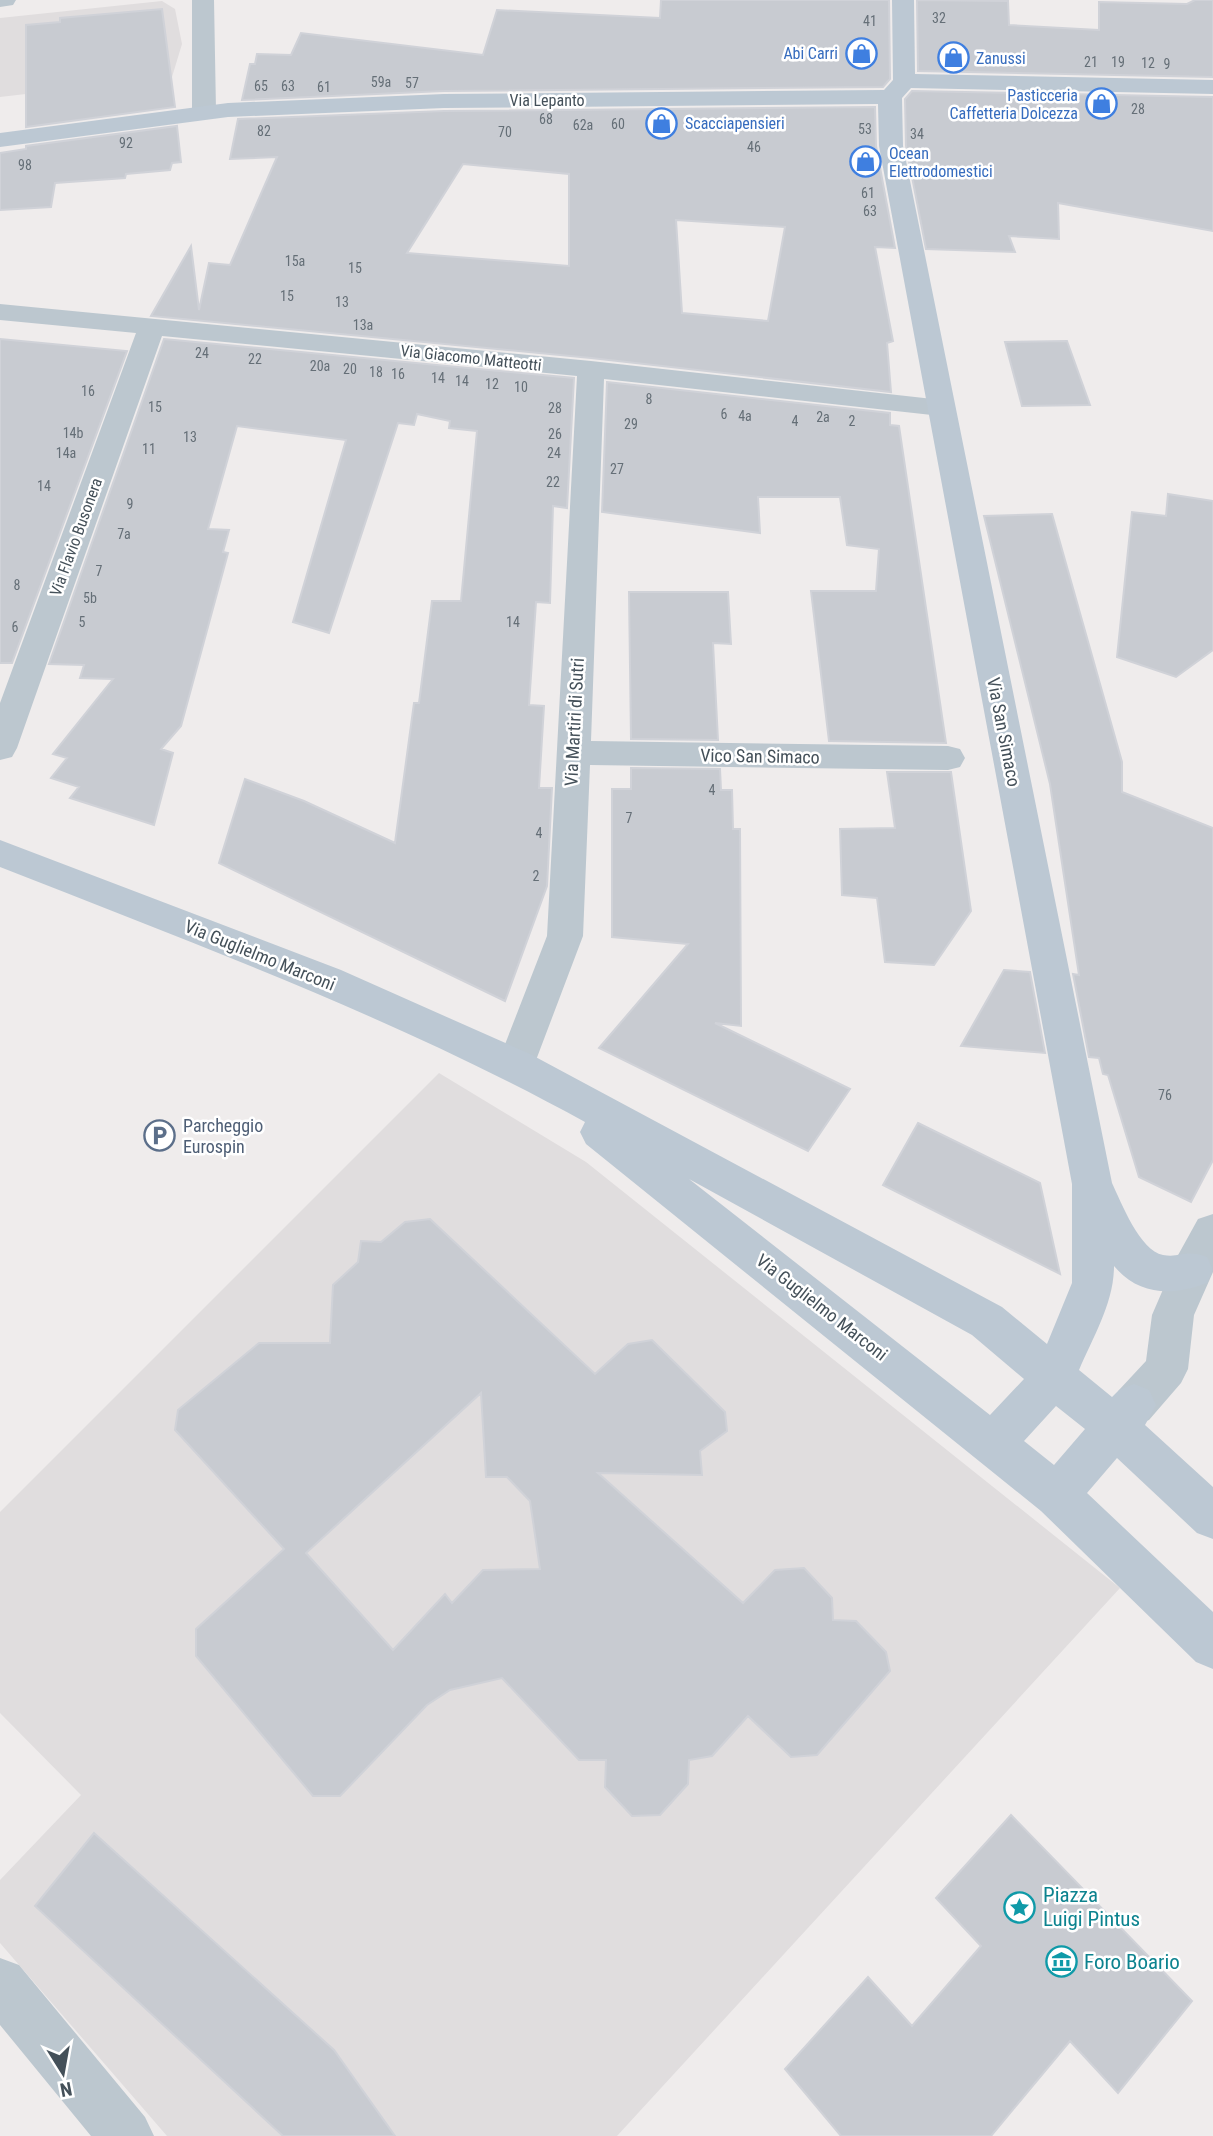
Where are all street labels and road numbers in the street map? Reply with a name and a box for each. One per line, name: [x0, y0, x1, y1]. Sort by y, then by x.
street label: Via Lepanto: [510, 91, 585, 110]
street label: Via Giacomo Matteotti: [399, 341, 543, 375]
street label: Via Flavio Busonera: [46, 475, 106, 599]
street label: Via Martiri di Sutri: [560, 657, 588, 787]
street label: Via San Simaco: [983, 676, 1025, 788]
street label: Vico San Simaco: [700, 744, 820, 768]
street label: Via Guglielmo Marconi: [182, 915, 338, 995]
street label: Via Guglielmo Marconi: [752, 1249, 892, 1365]

